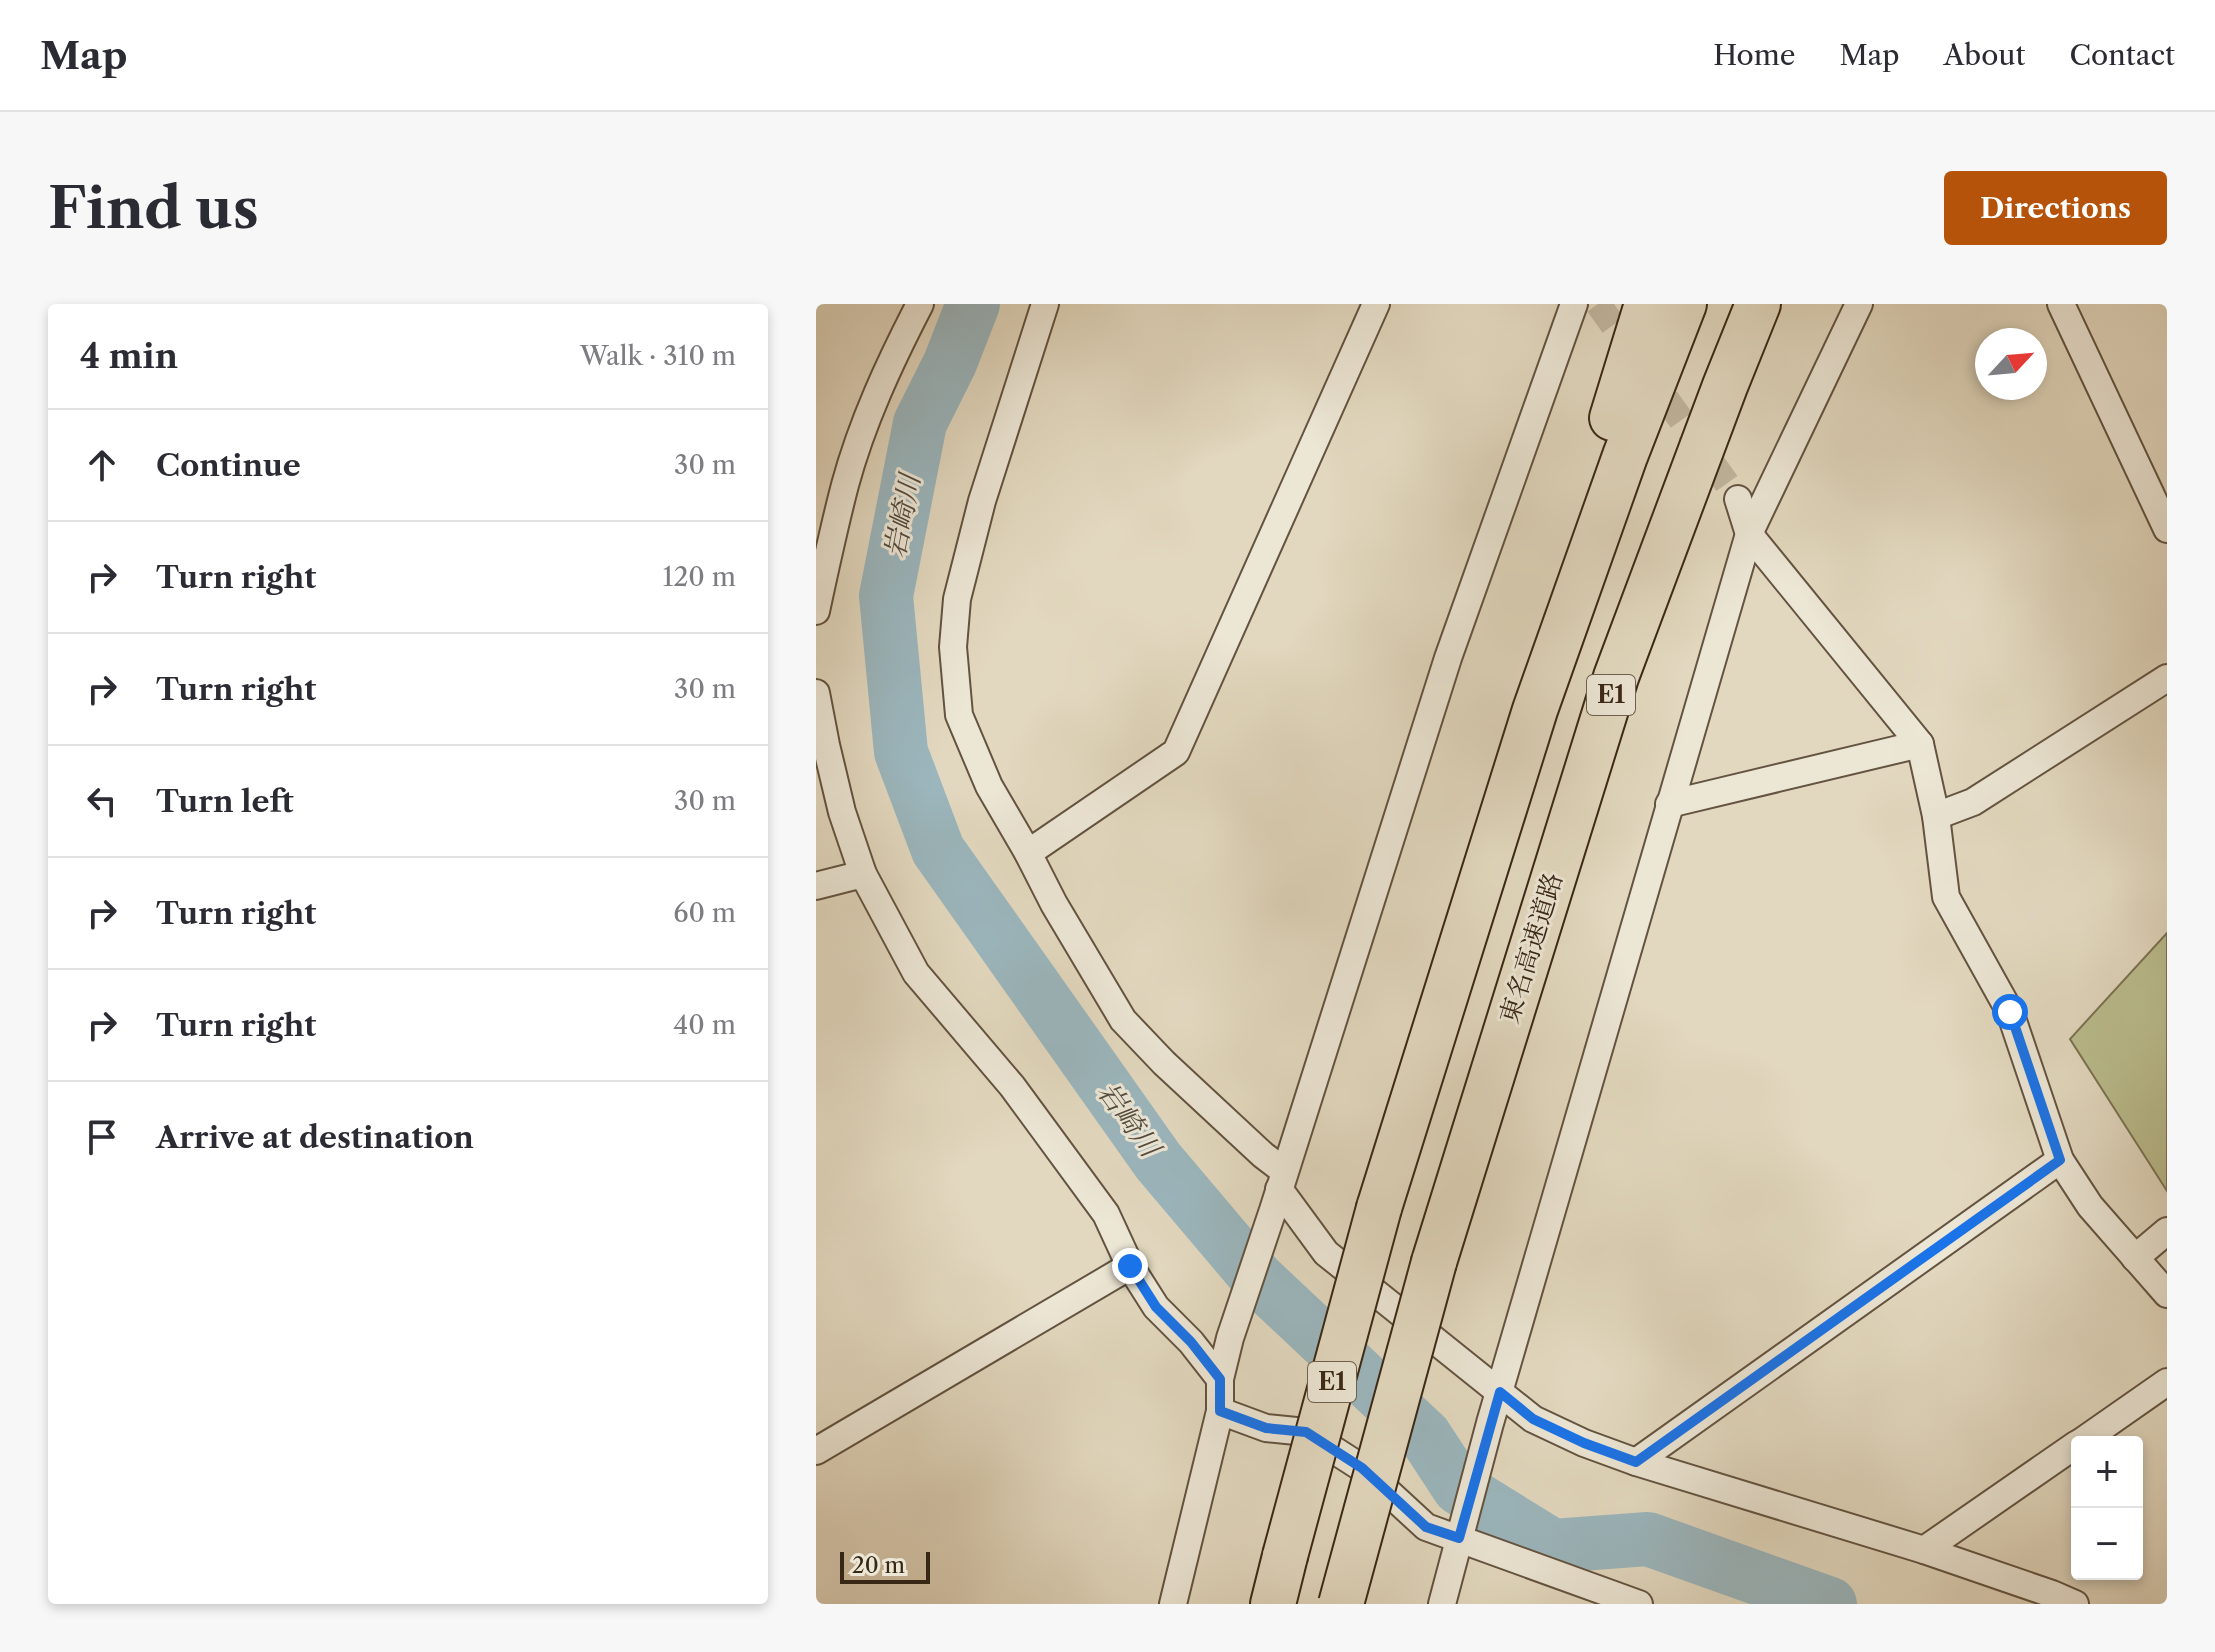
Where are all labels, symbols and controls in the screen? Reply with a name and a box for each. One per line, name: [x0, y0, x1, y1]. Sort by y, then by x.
text: Map: [40, 32, 128, 79]
text: Home: [1713, 38, 1795, 72]
text: Map: [1839, 38, 1899, 72]
text: About: [1943, 38, 2025, 72]
text: Contact: [2069, 38, 2175, 72]
button: Directions: [1944, 171, 2167, 245]
text: Find us: [48, 174, 259, 243]
north arrow: [1975, 328, 2047, 400]
text: 4 min: [80, 335, 178, 377]
text: Walk · 310 m: [580, 340, 736, 372]
icon: ahead: [80, 443, 124, 487]
text: Continue: [156, 447, 301, 484]
text: 30 m: [674, 449, 736, 481]
water label: 岩崎川: [877, 469, 927, 560]
icon: right: [80, 555, 124, 599]
text: Turn right: [156, 559, 316, 596]
text: 120 m: [662, 561, 736, 593]
icon: right: [80, 667, 124, 711]
text: Turn right: [156, 671, 316, 708]
text: 30 m: [674, 673, 736, 705]
road number: E1: [1587, 675, 1635, 715]
icon: left: [80, 779, 124, 823]
text: Turn left: [156, 783, 293, 820]
text: 30 m: [674, 785, 736, 817]
street label: 東名高速道路: [1493, 869, 1569, 1027]
icon: right: [80, 891, 124, 935]
text: Turn right: [156, 895, 316, 932]
text: 60 m: [673, 897, 736, 929]
route start: [1992, 994, 2028, 1030]
icon: right: [80, 1003, 124, 1047]
text: Turn right: [156, 1007, 316, 1044]
text: 40 m: [673, 1009, 736, 1041]
water label: 岩崎川: [1091, 1075, 1169, 1165]
icon: arrive: [80, 1115, 124, 1159]
text: Arrive at destination: [156, 1119, 474, 1156]
route end: [1112, 1248, 1148, 1284]
road number: E1: [1308, 1362, 1356, 1402]
map controls: [2071, 1436, 2143, 1580]
button: +: [2071, 1436, 2143, 1508]
button: −: [2071, 1508, 2143, 1580]
scale bar: [840, 1548, 930, 1584]
text: 20 m: [852, 1552, 905, 1579]

